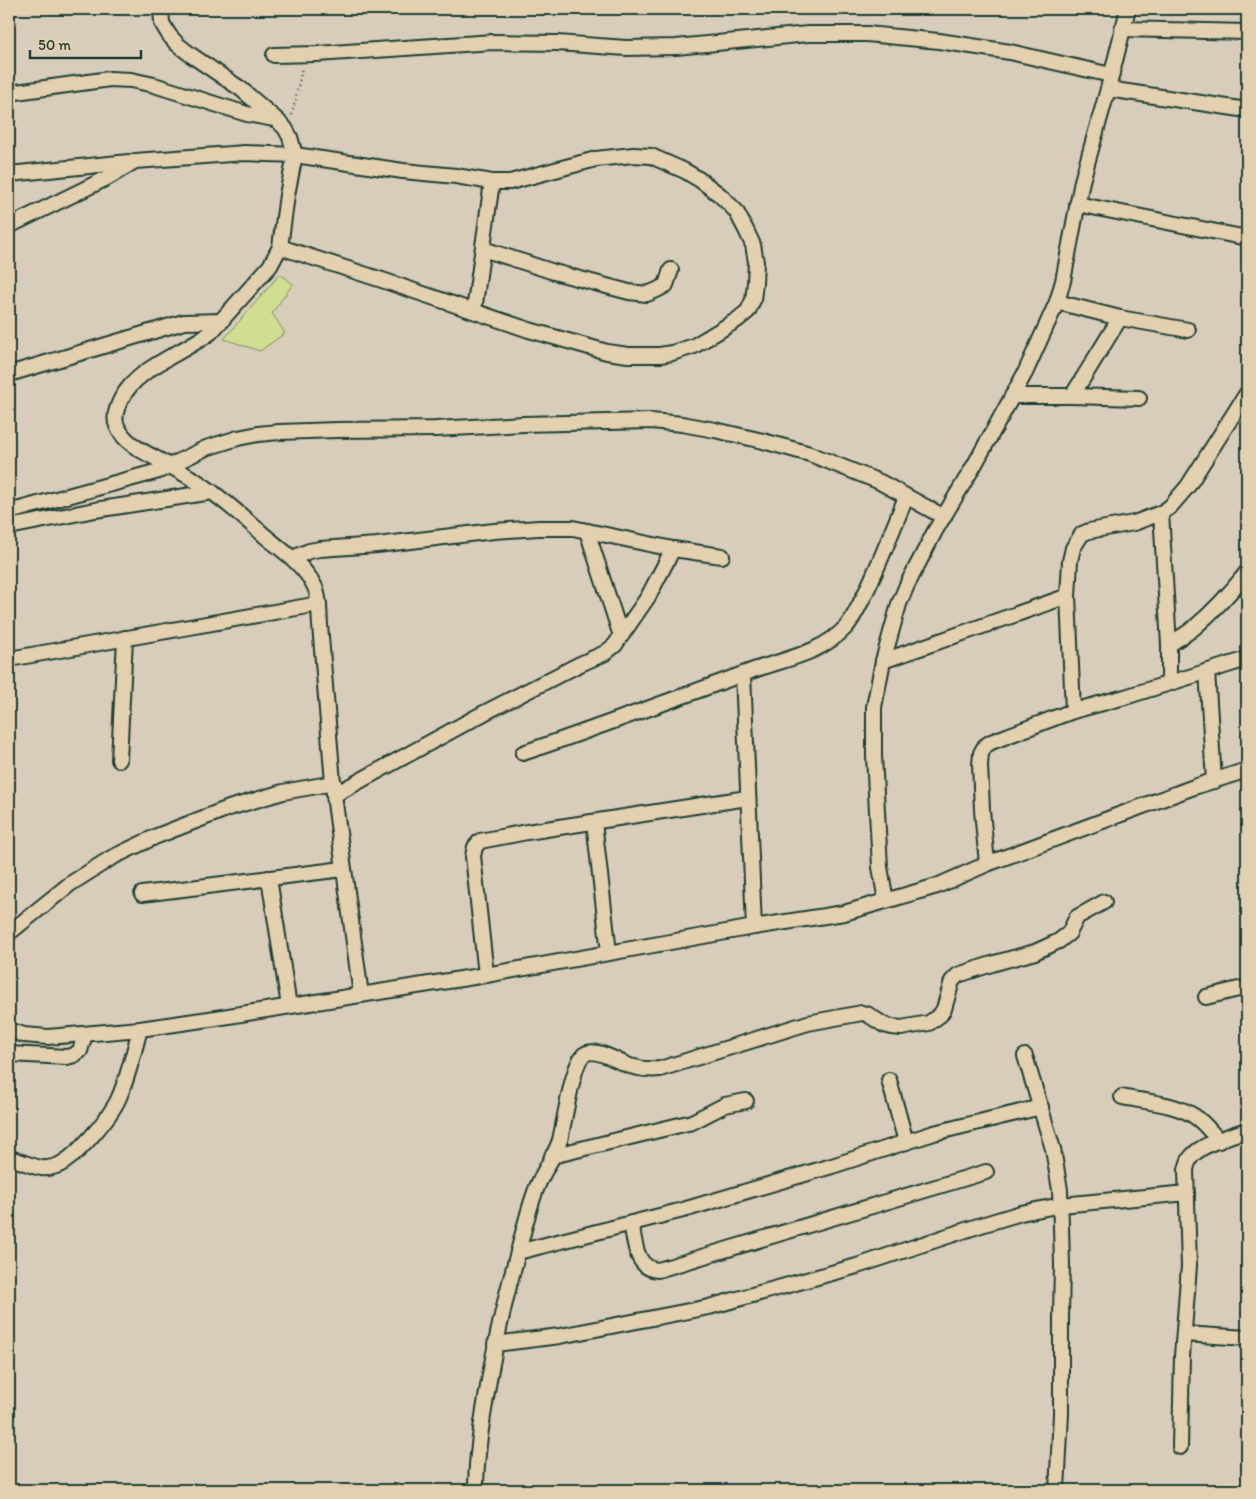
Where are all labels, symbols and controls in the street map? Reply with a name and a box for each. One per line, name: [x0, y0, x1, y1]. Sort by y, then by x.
scale bar: [30, 28, 141, 60]
text: 50 m: [38, 36, 71, 54]

